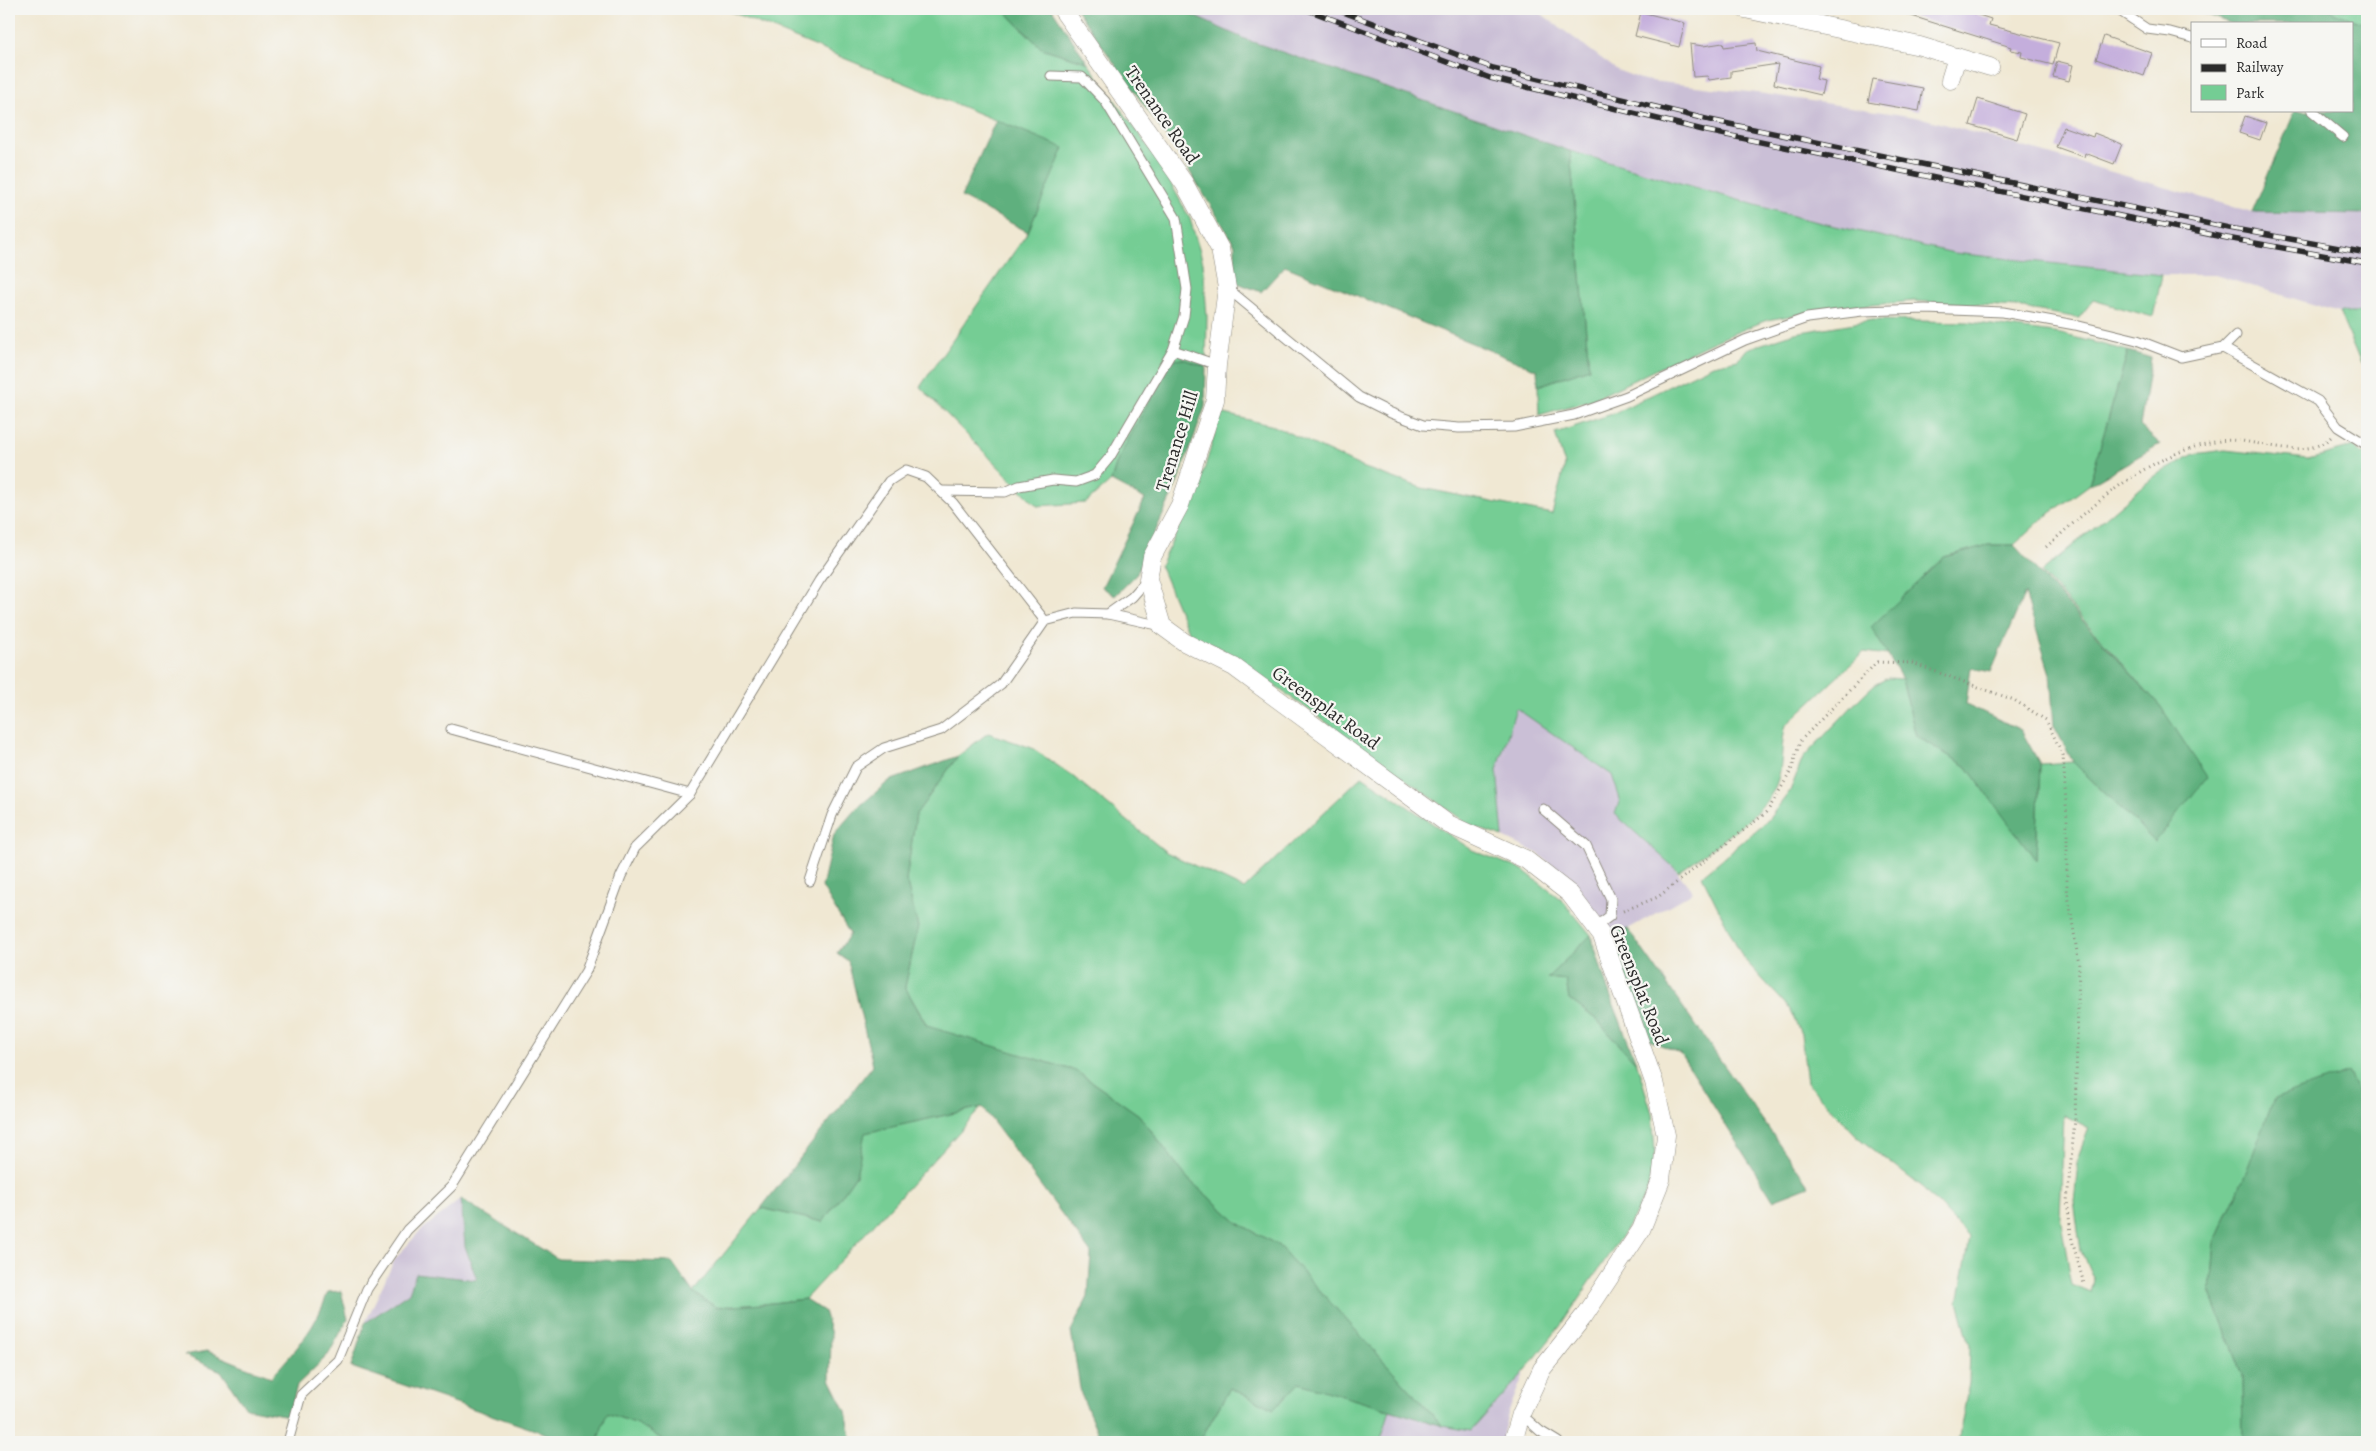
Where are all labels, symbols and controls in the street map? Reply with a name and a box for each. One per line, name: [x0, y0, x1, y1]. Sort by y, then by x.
legend: [2191, 22, 2354, 112]
text: Road: [2236, 33, 2268, 53]
text: Railway: [2236, 57, 2284, 77]
street label: Trenance Road: [1118, 61, 1206, 170]
text: Park: [2236, 83, 2265, 103]
street label: Trenance Hill: [1149, 387, 1205, 494]
street label: Greensplat Road: [1267, 660, 1386, 756]
street label: Greensplat Road: [1603, 921, 1675, 1050]

